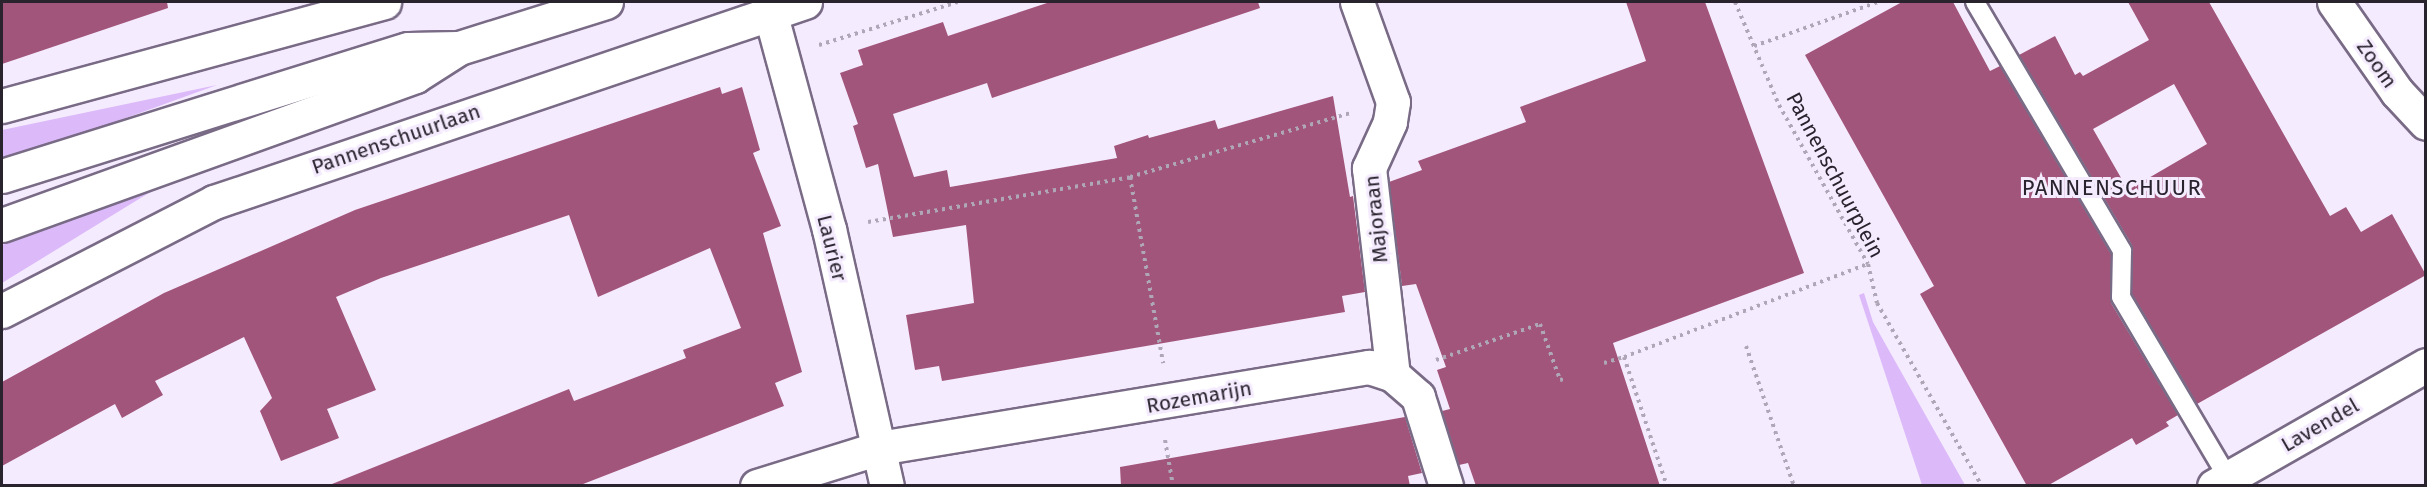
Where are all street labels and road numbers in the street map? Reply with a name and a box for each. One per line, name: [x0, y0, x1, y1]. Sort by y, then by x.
street label: Zoom: [2351, 35, 2403, 93]
street label: Pannenschuurplein: [1781, 88, 1889, 262]
street label: Pannenschuurlaan: [308, 98, 484, 180]
street label: Majoraan: [1359, 174, 1393, 264]
street label: Laurier: [812, 212, 852, 284]
street label: Rozemarijn: [1144, 375, 1254, 419]
street label: Lavendel: [2277, 393, 2363, 457]

